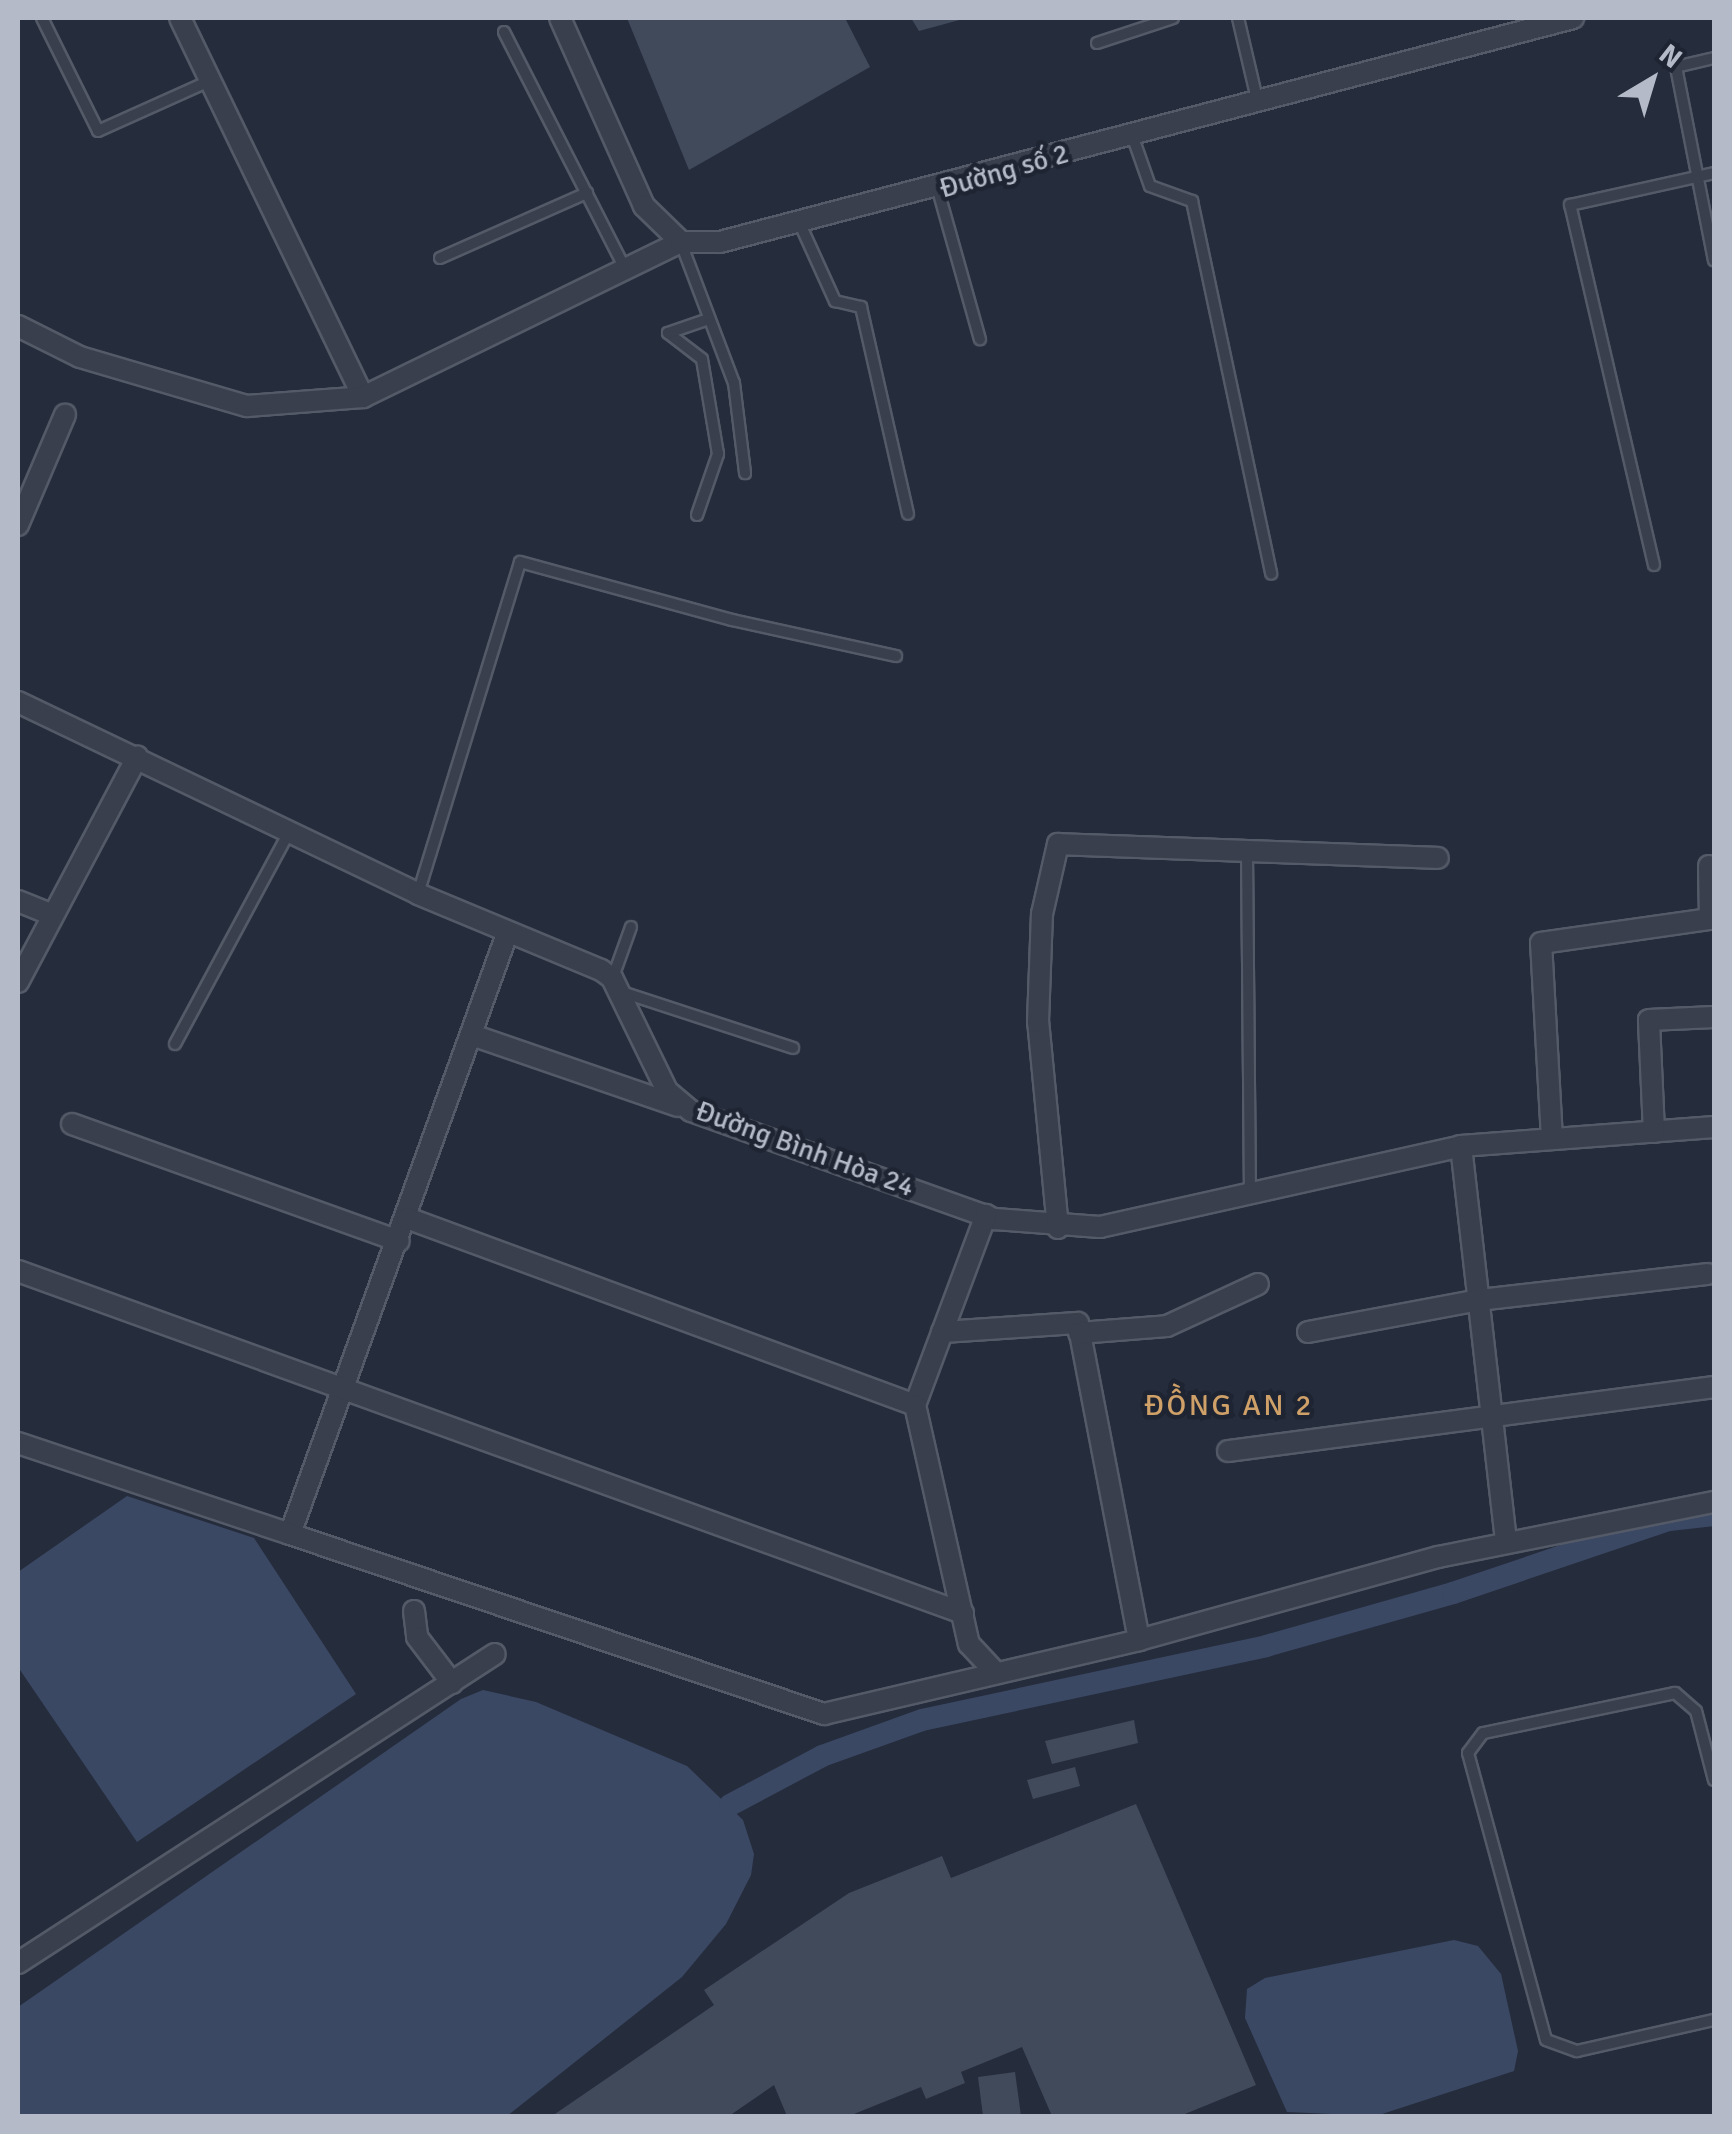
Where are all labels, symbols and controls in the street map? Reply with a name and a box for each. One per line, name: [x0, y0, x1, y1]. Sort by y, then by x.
north arrow: [1602, 30, 1702, 130]
text: N: [1652, 37, 1689, 76]
street label: Đường số 2: [935, 137, 1073, 205]
street label: Đường Bình Hòa 24: [691, 1094, 919, 1204]
district label: ĐỒNG AN 2: [1144, 1388, 1314, 1424]

